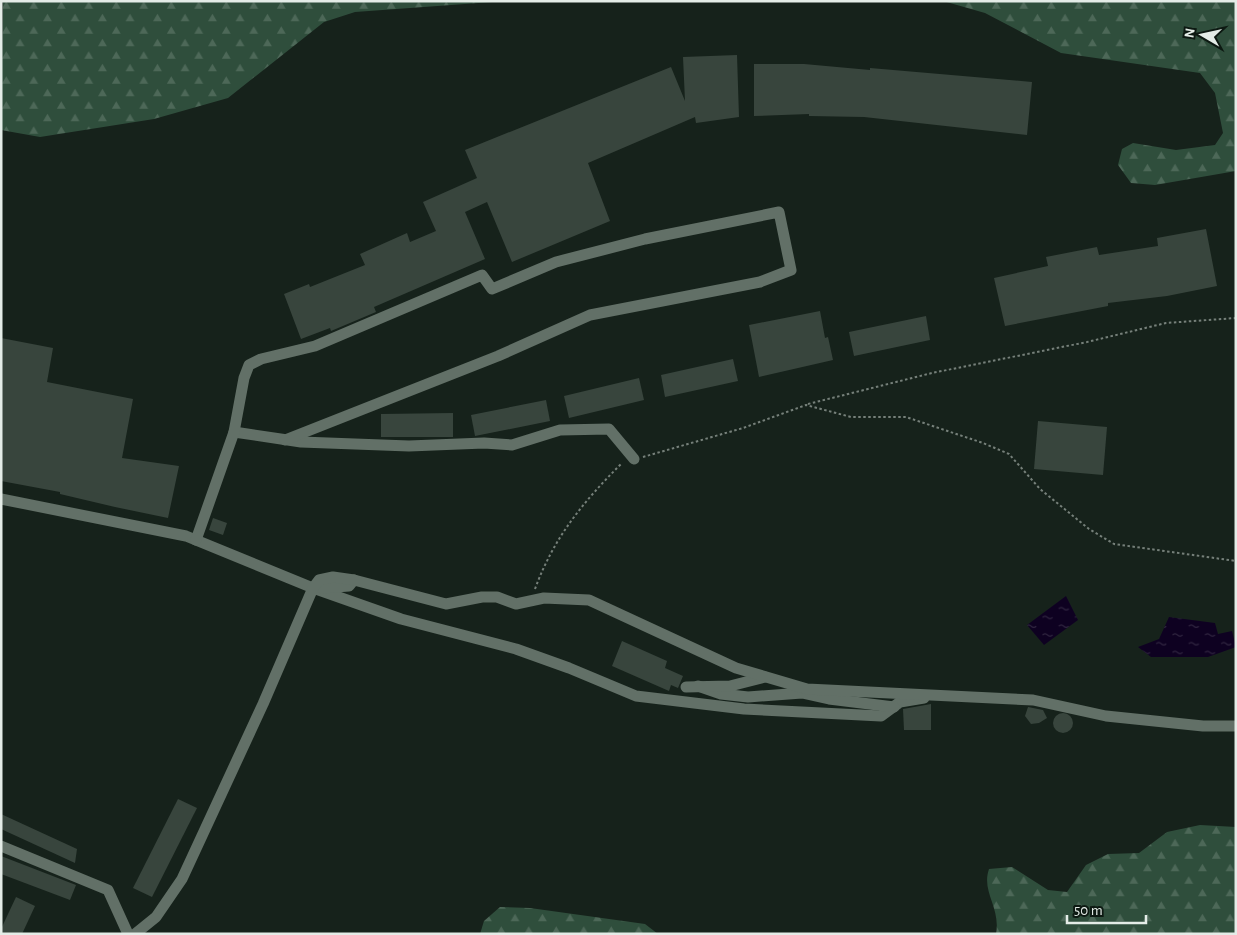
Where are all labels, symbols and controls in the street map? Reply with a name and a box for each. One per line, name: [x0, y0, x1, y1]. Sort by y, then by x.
north arrow: [1177, 10, 1227, 60]
text: N: [1182, 27, 1198, 39]
scale bar: [1067, 892, 1146, 924]
text: 50 m: [1074, 903, 1103, 918]

